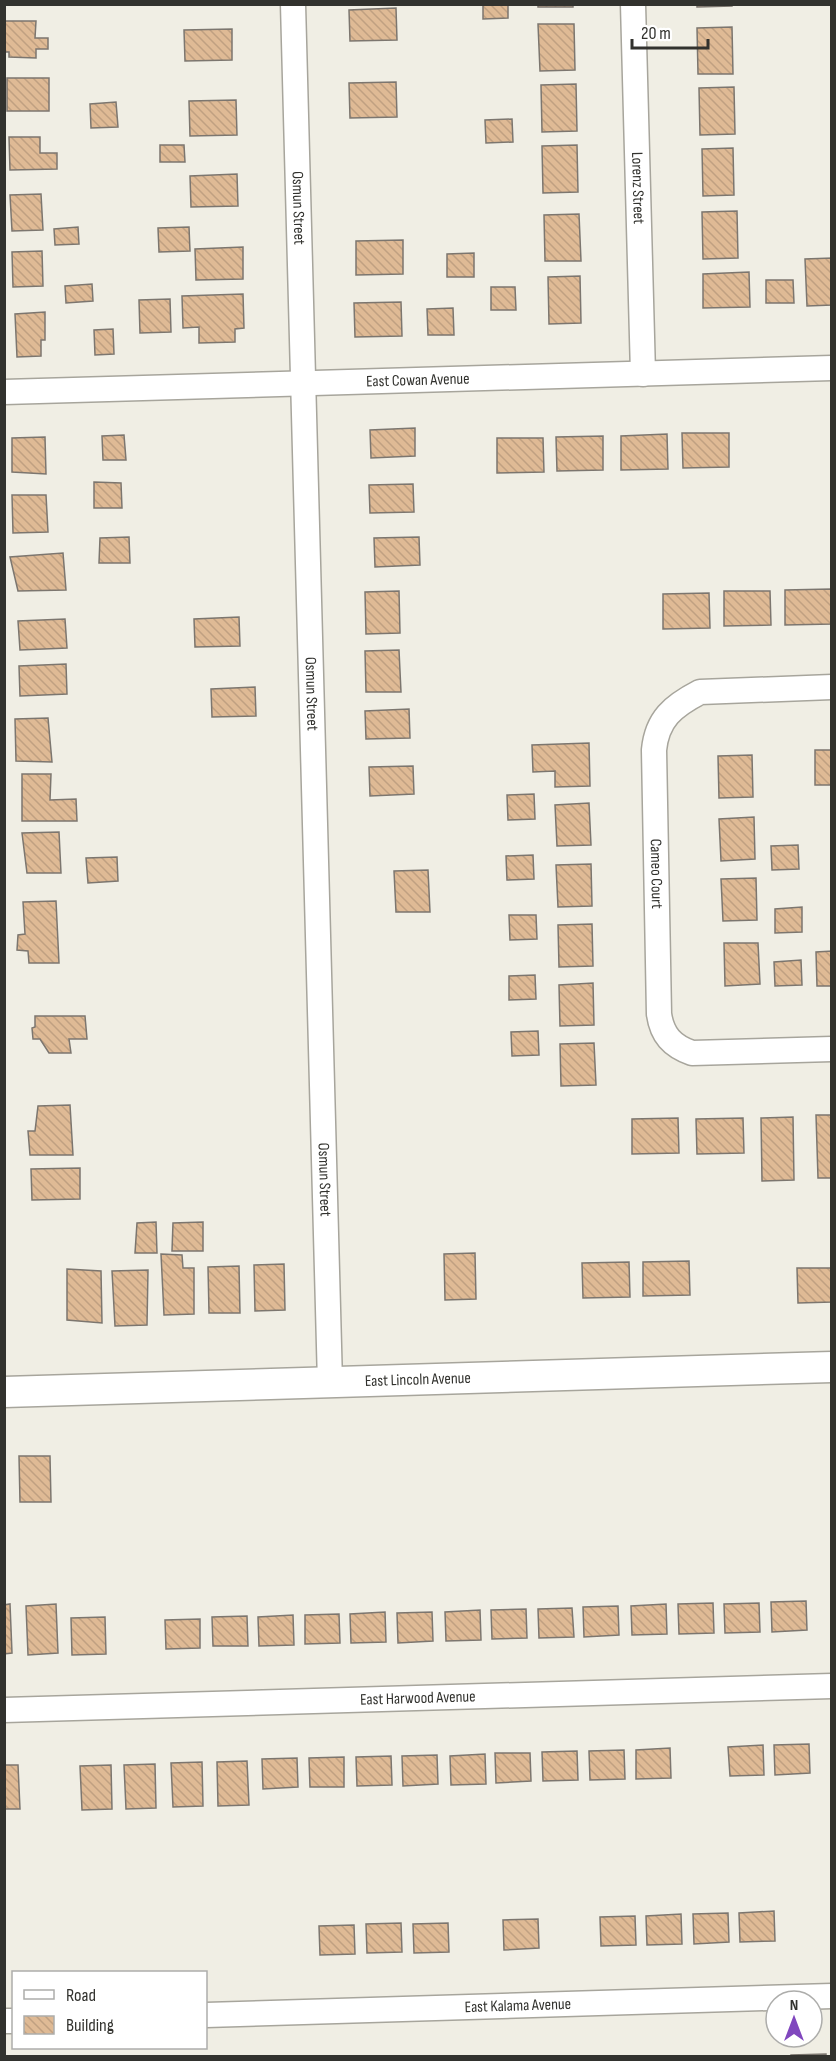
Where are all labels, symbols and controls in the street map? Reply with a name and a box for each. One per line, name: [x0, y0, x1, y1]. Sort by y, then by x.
scale bar: [632, 12, 708, 50]
text: 20 m: [641, 23, 671, 44]
street label: Lorenz Street: [628, 152, 648, 224]
street label: Osmun Street: [288, 171, 309, 245]
street label: East Cowan Avenue: [366, 369, 470, 391]
street label: Osmun Street: [301, 657, 322, 731]
street label: Cameo Court: [646, 839, 667, 909]
street label: Osmun Street: [314, 1142, 335, 1217]
street label: East Lincoln Avenue: [365, 1368, 471, 1391]
street label: East Harwood Avenue: [360, 1687, 476, 1709]
legend: [12, 1971, 207, 2049]
text: Road: [66, 1985, 96, 2006]
north arrow: [764, 1989, 824, 2049]
street label: East Kalama Avenue: [464, 1994, 571, 2017]
text: N: [790, 1996, 798, 2015]
text: Building: [66, 2015, 114, 2036]

